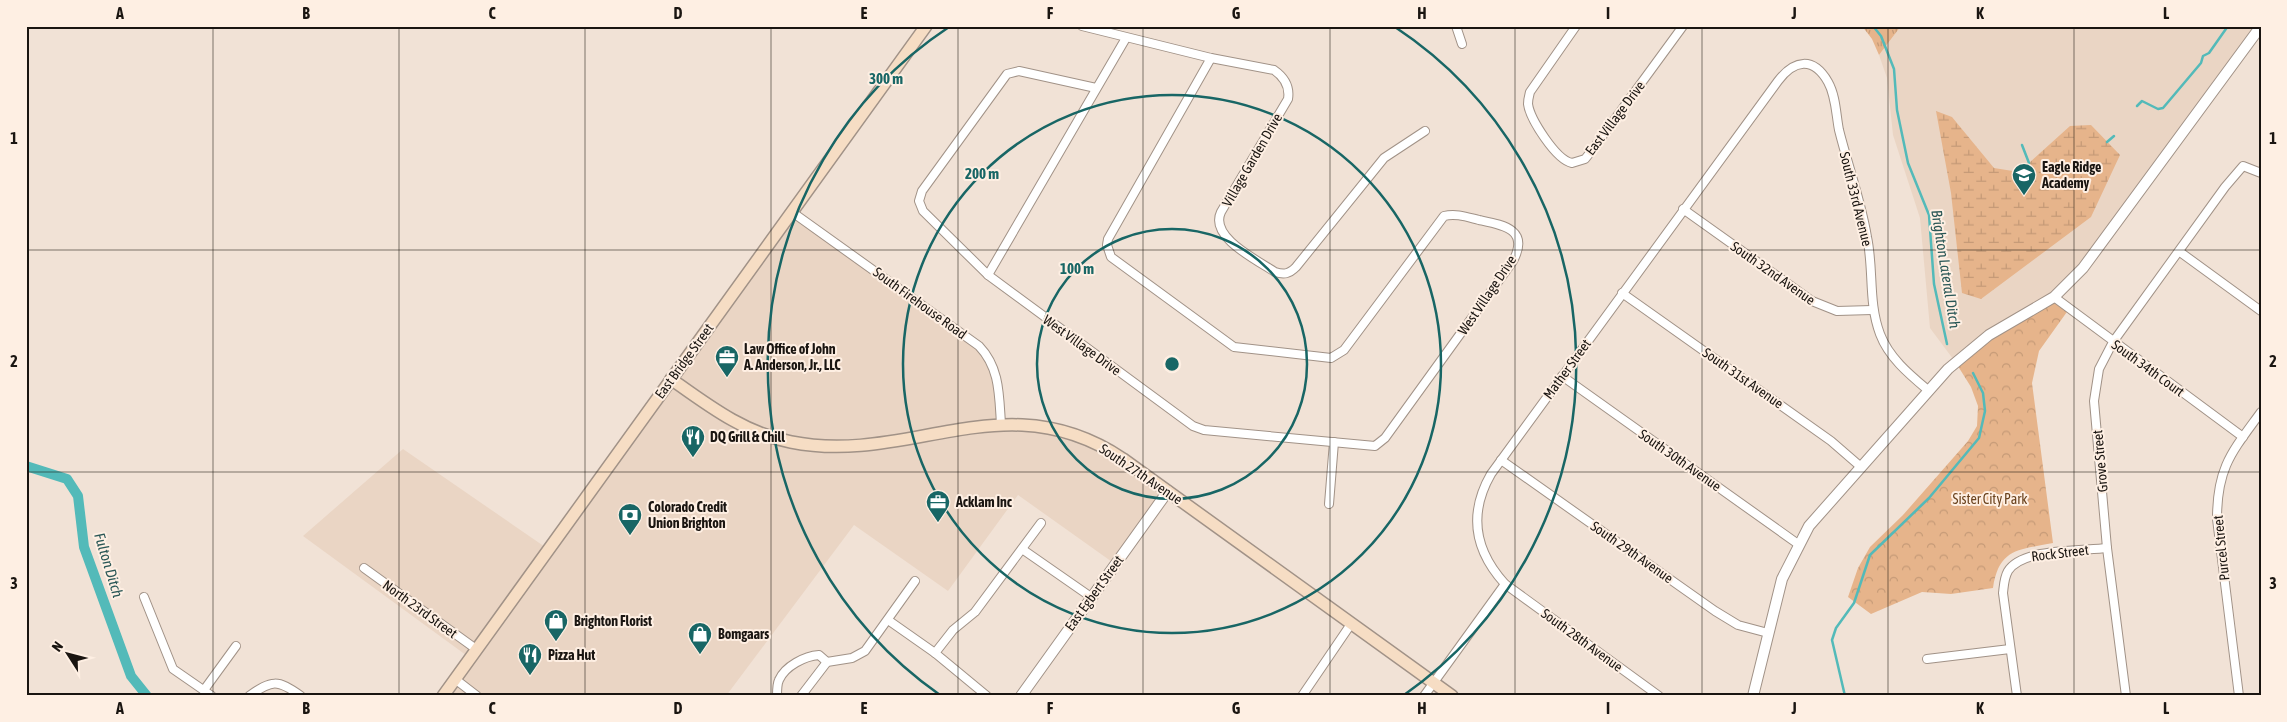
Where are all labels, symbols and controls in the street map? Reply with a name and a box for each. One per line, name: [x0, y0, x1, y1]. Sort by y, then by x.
text: A: [115, 4, 124, 22]
text: B: [302, 4, 310, 22]
text: C: [488, 4, 496, 22]
text: D: [674, 4, 683, 22]
text: E: [861, 4, 868, 22]
text: F: [1047, 4, 1054, 22]
text: G: [1232, 4, 1241, 22]
text: H: [1417, 4, 1427, 22]
text: I: [1606, 4, 1610, 22]
text: J: [1790, 4, 1797, 22]
text: K: [1976, 4, 1984, 22]
text: L: [2163, 4, 2170, 22]
text: 300 m: [869, 70, 903, 87]
street label: East Village Drive: [1582, 78, 1648, 158]
street label: Village Garden Drive: [1219, 111, 1285, 209]
text: 1: [10, 129, 18, 147]
text: 1: [2269, 129, 2277, 147]
street label: South 33rd Avenue: [1837, 150, 1875, 248]
place label: Eagle Ridge Academy: [2041, 159, 2101, 191]
school or university icon: Eagle Ridge Academy: [2011, 162, 2037, 196]
text: 200 m: [965, 165, 999, 182]
water label: Brighton Lateral Ditch: [1928, 209, 1964, 329]
street label: South 32nd Avenue: [1728, 238, 1818, 308]
street label: West Village Drive: [1455, 252, 1519, 338]
text: 100 m: [1060, 260, 1094, 277]
street label: South Firehouse Road: [870, 264, 970, 342]
street label: West Village Drive: [1040, 311, 1124, 379]
street label: East Bridge Street: [651, 320, 717, 402]
street label: Mather Street: [1540, 336, 1594, 402]
street label: South 34th Court: [2109, 336, 2187, 400]
place label: Law Office of John A. Anderson, Jr., LLC: [743, 341, 841, 373]
office icon: Law Office of John A. Anderson, Jr., LLC: [714, 344, 740, 378]
street label: South 31st Avenue: [1700, 344, 1786, 412]
text: 2: [10, 352, 18, 370]
text: 2: [2269, 352, 2277, 370]
centre of rings: [1163, 355, 1181, 373]
restaurant icon: DQ Grill & Chill: [680, 424, 706, 458]
street label: South 30th Avenue: [1636, 426, 1724, 494]
place label: DQ Grill & Chill: [710, 429, 785, 445]
street label: Grove Street: [2089, 429, 2111, 493]
street label: South 27th Avenue: [1096, 440, 1186, 508]
office icon: Acklam Inc: [925, 489, 951, 523]
park label: Sister City Park: [1953, 491, 2027, 507]
place label: Acklam Inc: [955, 494, 1013, 510]
place label: Colorado Credit Union Brighton: [648, 499, 727, 531]
bank icon: Colorado Credit Union Brighton: [617, 502, 643, 536]
street label: Purcel Street: [2210, 515, 2232, 581]
street label: South 29th Avenue: [1588, 518, 1676, 586]
water label: Fulton Ditch: [91, 531, 127, 599]
street label: Rock Street: [2030, 542, 2090, 564]
street label: East Egbert Street: [1061, 552, 1127, 634]
text: 3: [10, 574, 18, 592]
text: 3: [2269, 574, 2277, 592]
street label: North 23rd Street: [380, 577, 460, 641]
street label: South 28th Avenue: [1538, 605, 1626, 675]
shop icon: Brighton Florist: [543, 608, 569, 642]
place label: Brighton Florist: [574, 613, 652, 629]
shop icon: Bomgaars: [687, 621, 713, 655]
place label: Bomgaars: [718, 626, 769, 642]
north arrow: [42, 630, 92, 680]
text: N: [49, 638, 66, 654]
restaurant icon: Pizza Hut: [517, 642, 543, 676]
place label: Pizza Hut: [548, 647, 595, 663]
text: A: [115, 699, 124, 717]
text: B: [302, 699, 310, 717]
text: C: [488, 699, 496, 717]
text: D: [674, 699, 683, 717]
text: E: [861, 699, 868, 717]
text: F: [1047, 699, 1054, 717]
text: G: [1232, 699, 1241, 717]
text: H: [1417, 699, 1427, 717]
text: I: [1606, 699, 1610, 717]
text: J: [1790, 699, 1797, 717]
text: K: [1976, 699, 1984, 717]
text: L: [2163, 699, 2170, 717]

